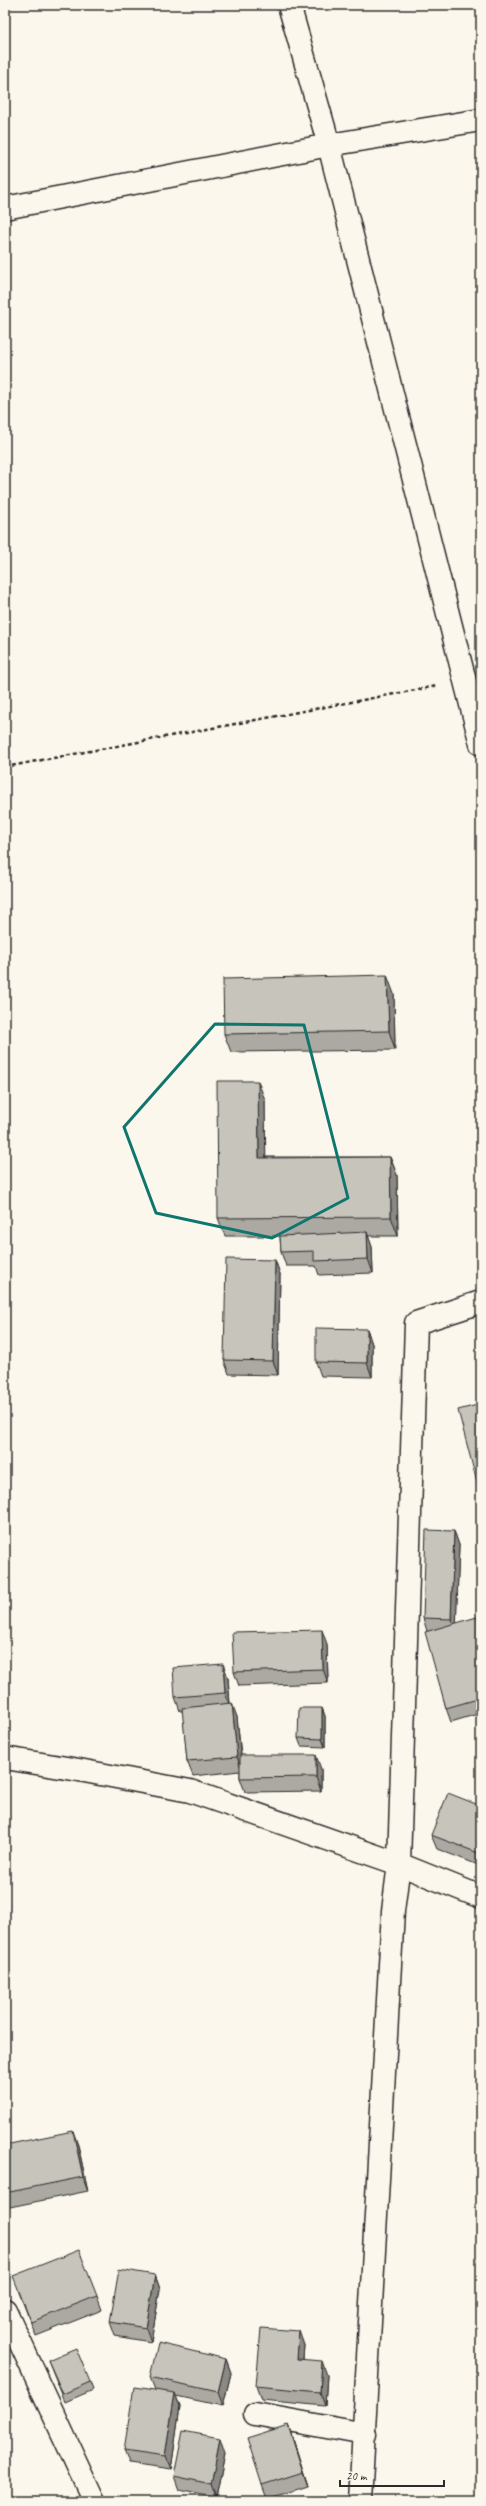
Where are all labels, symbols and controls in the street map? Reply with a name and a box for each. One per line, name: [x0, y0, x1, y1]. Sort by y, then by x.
scale bar: [340, 2462, 444, 2488]
text: 20 m: [346, 2468, 368, 2484]

